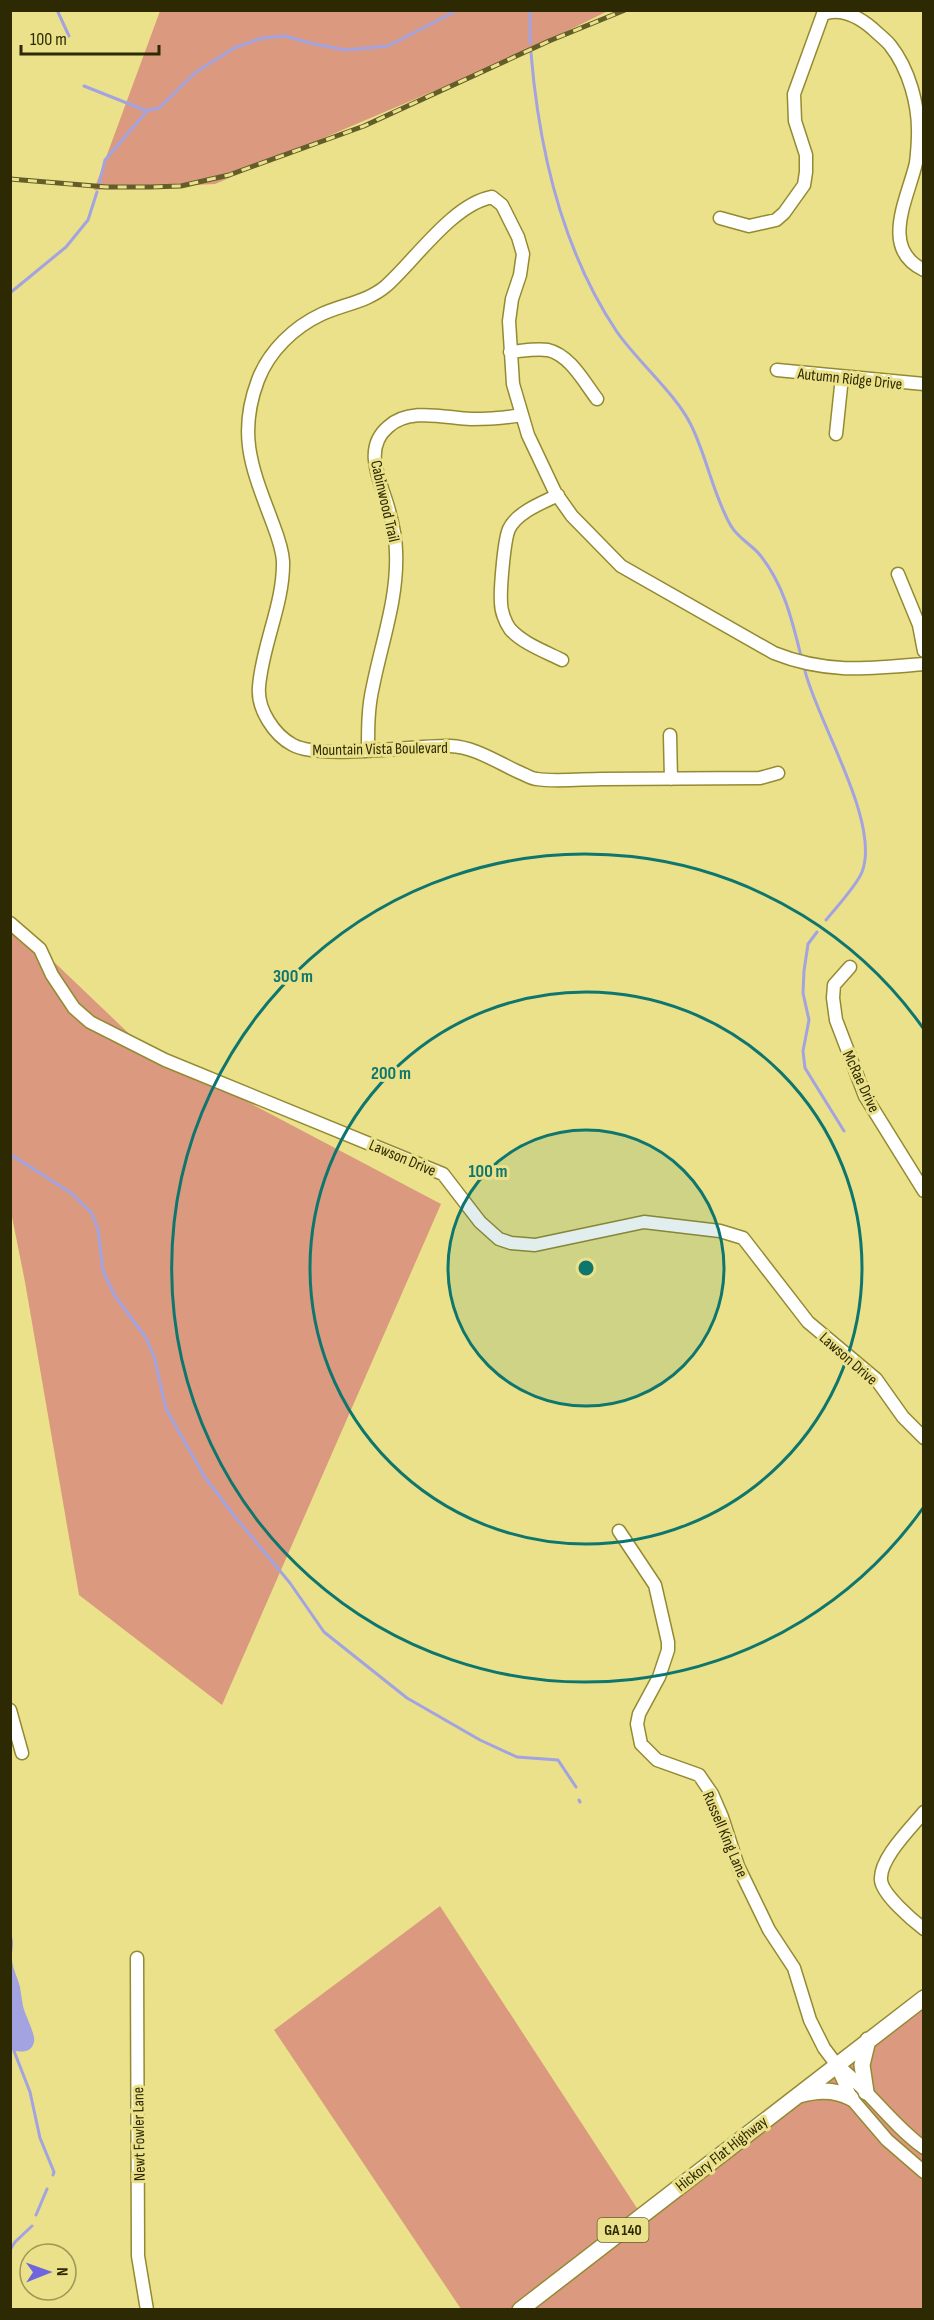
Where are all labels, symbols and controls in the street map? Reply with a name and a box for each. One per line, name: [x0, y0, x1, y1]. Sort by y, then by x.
scale bar: [21, 18, 159, 56]
text: 100 m: [30, 29, 67, 50]
street label: Autumn Ridge Drive: [796, 364, 903, 394]
street label: Cabinwood Trail: [366, 459, 403, 544]
street label: Mountain Vista Boulevard: [312, 739, 448, 760]
text: 300 m: [273, 966, 313, 987]
street label: McRae Drive: [838, 1048, 883, 1116]
text: 200 m: [371, 1063, 411, 1084]
street label: Lawson Drive: [366, 1136, 439, 1181]
text: 100 m: [469, 1161, 508, 1182]
centre of rings: [576, 1258, 596, 1278]
street label: Lawson Drive: [815, 1329, 881, 1389]
street label: Russell King Lane: [698, 1789, 751, 1881]
street label: Newt Fowler Lane: [129, 2087, 150, 2181]
street label: Hickory Flat Highway: [672, 2112, 772, 2196]
road number: GA 140: [598, 2218, 648, 2242]
north arrow: [18, 2242, 78, 2302]
text: N: [52, 2267, 71, 2276]

